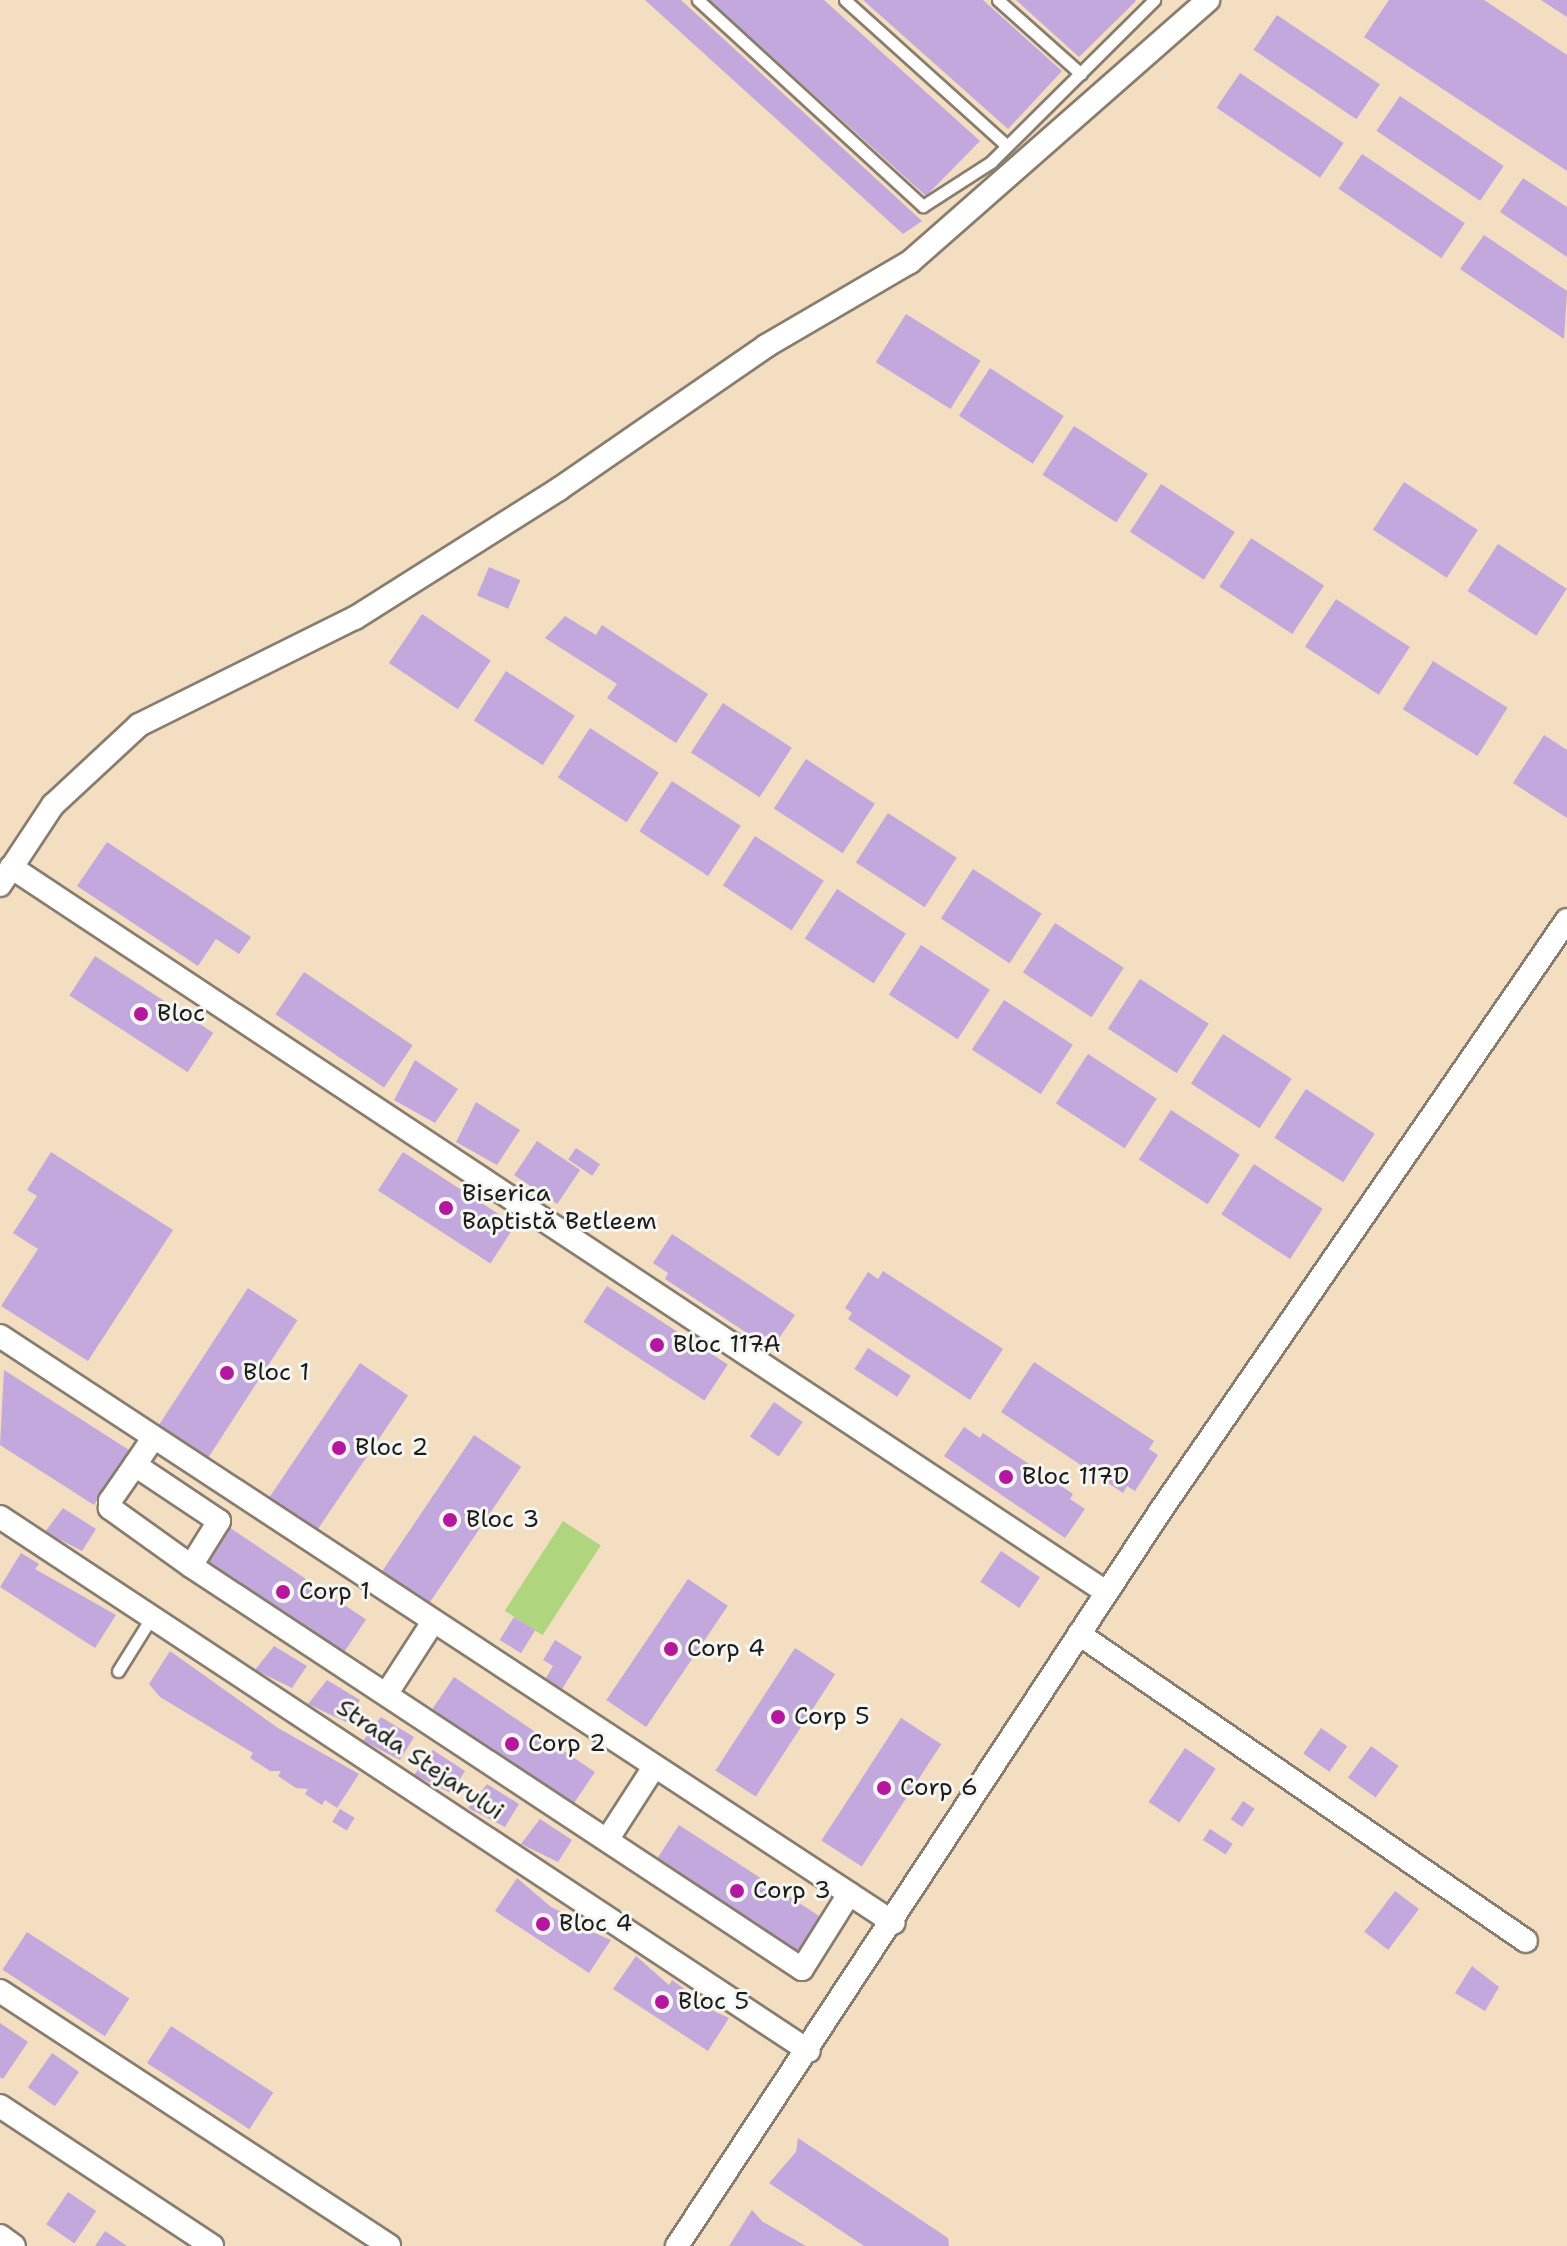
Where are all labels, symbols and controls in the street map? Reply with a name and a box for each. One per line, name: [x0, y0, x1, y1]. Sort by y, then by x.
place label: Bloc: [157, 1000, 205, 1028]
marker: Bloc: [132, 1005, 150, 1023]
place label: Biserica Baptistă Betleem: [462, 1180, 657, 1236]
marker: Biserica Baptistă Betleem: [437, 1199, 455, 1217]
place label: Bloc 117A: [673, 1331, 781, 1359]
marker: Bloc 117A: [648, 1336, 666, 1354]
place label: Bloc 1: [243, 1359, 309, 1387]
marker: Bloc 1: [218, 1364, 236, 1382]
place label: Bloc 2: [355, 1434, 428, 1462]
marker: Bloc 2: [330, 1439, 348, 1457]
place label: Bloc 117D: [1022, 1463, 1129, 1491]
marker: Bloc 117D: [997, 1468, 1015, 1486]
place label: Bloc 3: [466, 1506, 539, 1534]
marker: Bloc 3: [441, 1511, 459, 1529]
place label: Corp 1: [299, 1578, 370, 1606]
marker: Corp 1: [274, 1583, 292, 1601]
place label: Corp 4: [687, 1635, 765, 1663]
marker: Corp 4: [662, 1640, 680, 1658]
street label: Strada Stejarului: [331, 1693, 509, 1827]
place label: Corp 5: [794, 1703, 870, 1731]
marker: Corp 5: [769, 1708, 787, 1726]
place label: Corp 2: [528, 1730, 606, 1758]
marker: Corp 2: [503, 1735, 521, 1753]
place label: Corp 6: [900, 1774, 978, 1802]
marker: Corp 6: [875, 1779, 893, 1797]
place label: Corp 3: [753, 1877, 831, 1905]
marker: Corp 3: [728, 1882, 746, 1900]
place label: Bloc 4: [559, 1910, 632, 1938]
marker: Bloc 4: [534, 1915, 552, 1933]
place label: Bloc 5: [678, 1988, 749, 2016]
marker: Bloc 5: [653, 1993, 671, 2011]

